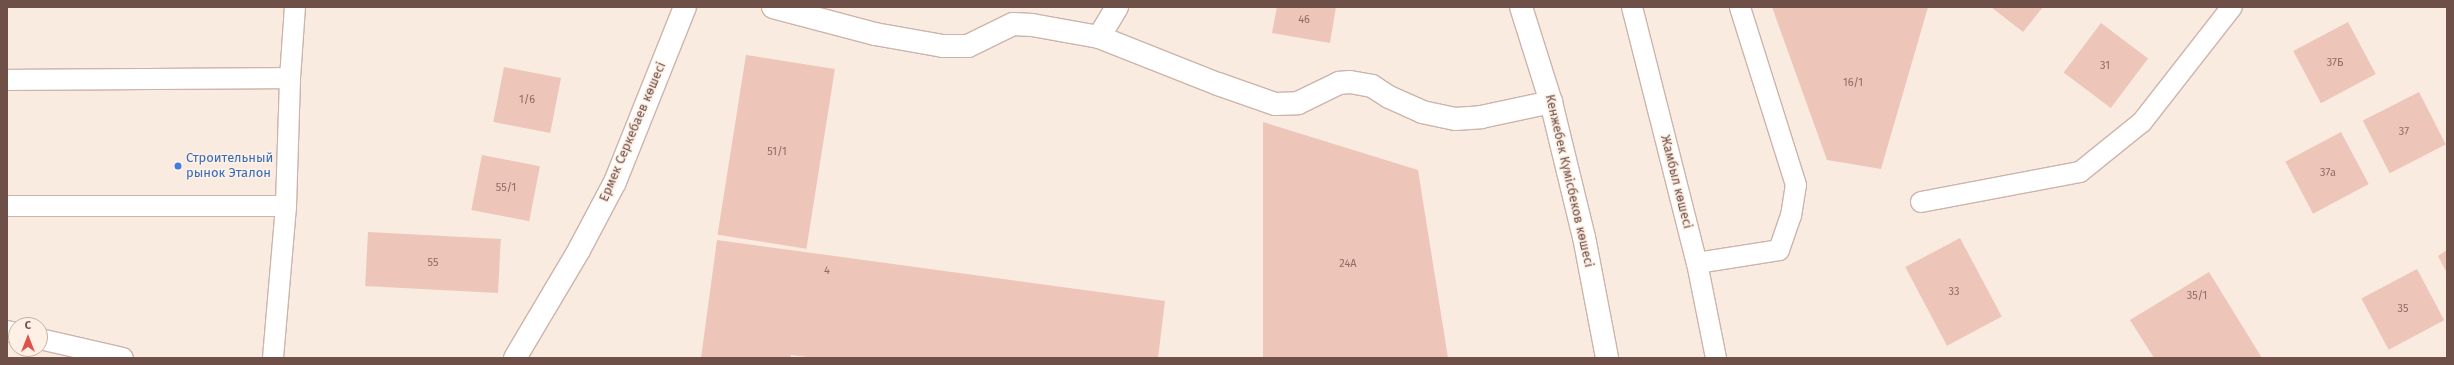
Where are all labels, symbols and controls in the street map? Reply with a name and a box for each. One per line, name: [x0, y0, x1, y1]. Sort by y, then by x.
house number: 46: [1298, 13, 1310, 27]
house number: 37Б: [2327, 56, 2343, 70]
house number: 31: [2100, 59, 2110, 73]
street label: Ермек Серкебаев көшесі: [596, 60, 670, 204]
house number: 16/1: [1843, 76, 1863, 90]
house number: 1/6: [519, 93, 535, 107]
street label: Кенжебек Күмісбеков көшесі: [1541, 93, 1597, 269]
house number: 37: [2399, 125, 2409, 139]
street label: Жамбыл көшесі: [1657, 134, 1695, 230]
house number: 51/1: [767, 145, 787, 159]
place label: Строительный рынок Эталон: [186, 151, 273, 182]
marker: Строительный рынок Эталон: [173, 161, 183, 171]
house number: 37а: [2320, 166, 2336, 180]
house number: 55/1: [496, 181, 516, 195]
house number: 55: [428, 256, 438, 270]
house number: 24А: [1339, 257, 1357, 271]
house number: 4: [824, 264, 830, 278]
house number: 33: [1949, 285, 1959, 299]
house number: 35/1: [2187, 289, 2207, 303]
house number: 35: [2398, 302, 2408, 316]
north arrow: [8, 317, 48, 357]
text: С: [25, 319, 31, 332]

